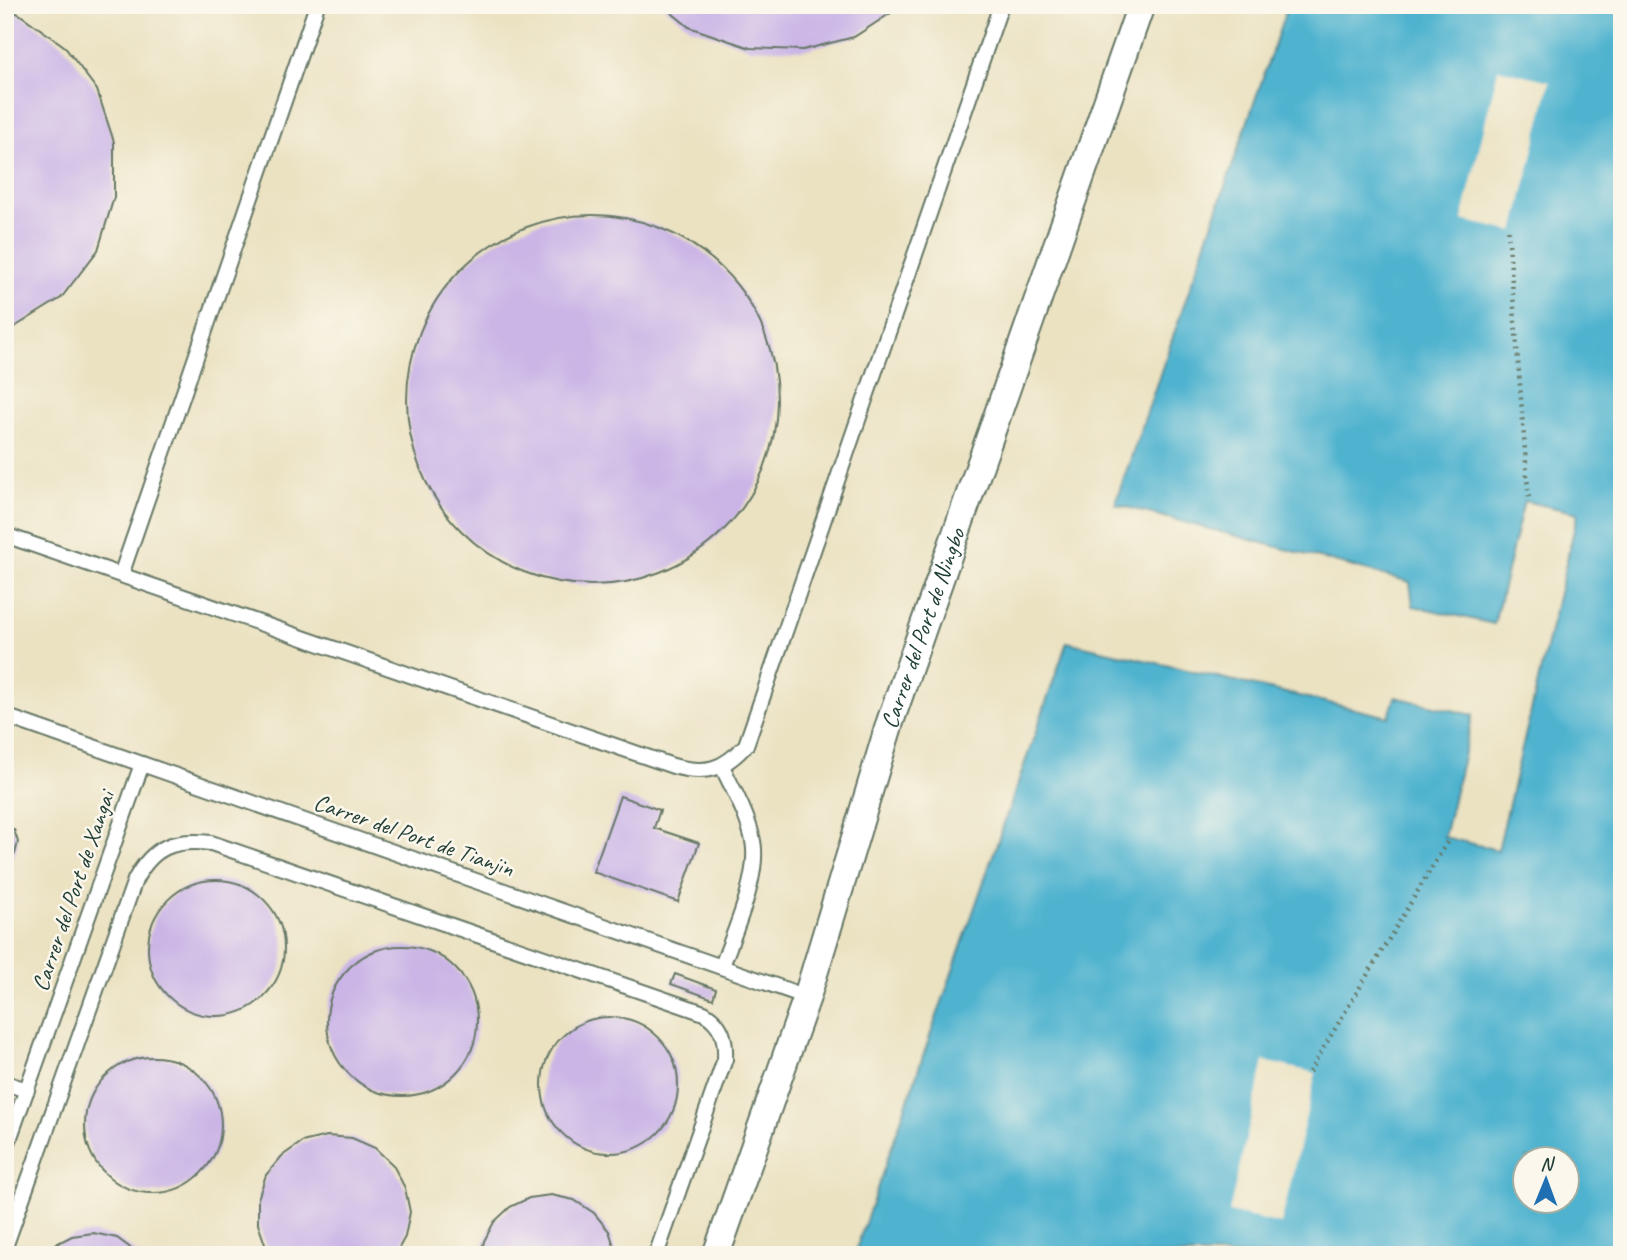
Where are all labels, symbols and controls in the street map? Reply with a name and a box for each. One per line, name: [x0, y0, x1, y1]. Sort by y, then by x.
street label: Carrer del Port de Ningbo: [874, 523, 972, 732]
street label: Carrer del Port de Xangai: [25, 785, 122, 995]
street label: Carrer del Port de Tianjin: [310, 787, 518, 883]
north arrow: [1512, 1144, 1582, 1214]
text: N: [1540, 1152, 1556, 1176]

